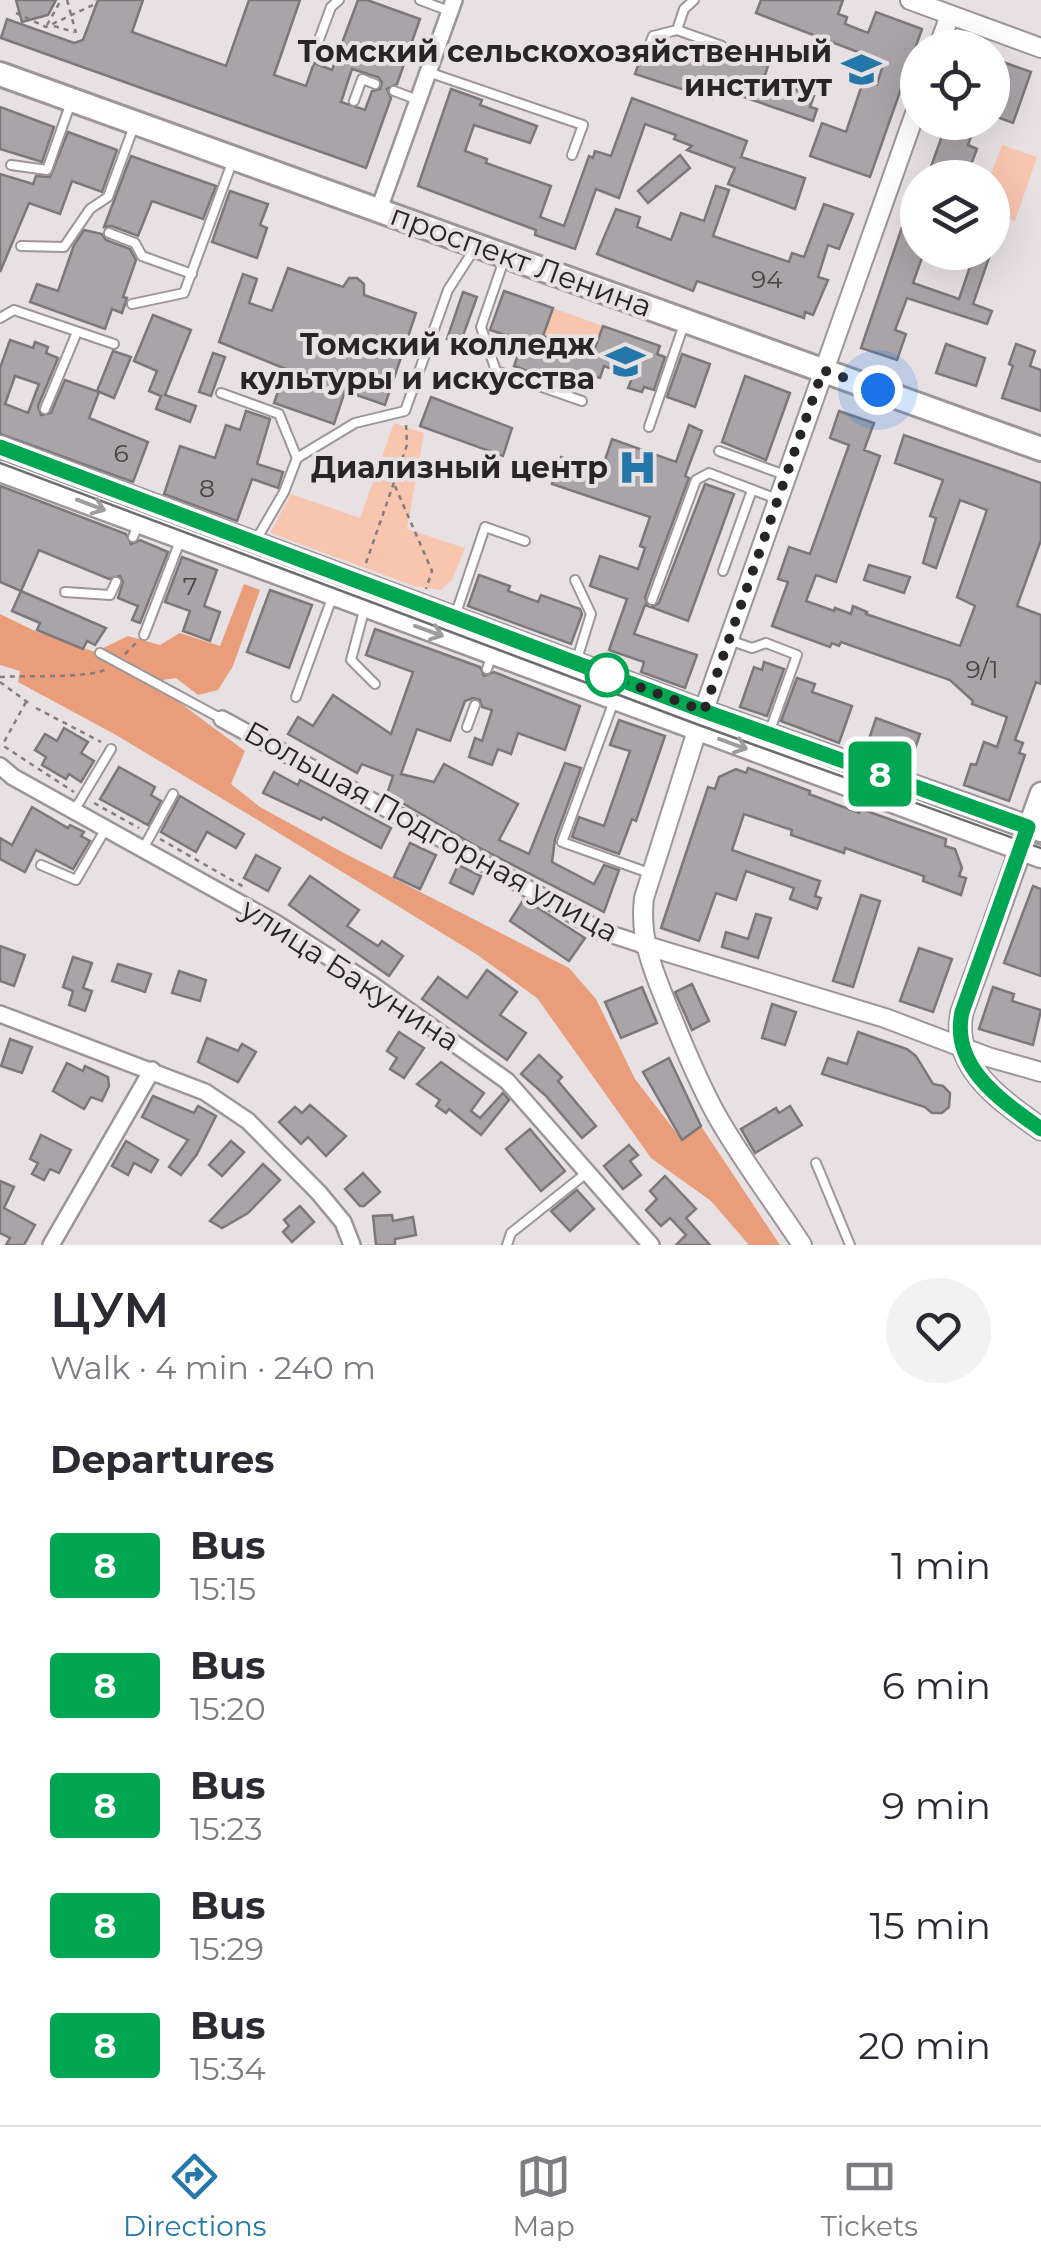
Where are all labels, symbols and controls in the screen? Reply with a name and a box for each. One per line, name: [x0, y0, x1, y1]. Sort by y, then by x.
map controls: [900, 30, 1010, 270]
button: locate: [900, 30, 1010, 140]
place label: Томский сельскохозяйственный институт: [297, 33, 832, 104]
school or university icon: Томский сельскохозяйственный институт: [841, 48, 883, 90]
button: layers: [900, 160, 1010, 270]
street label: проспект Ленина: [385, 196, 657, 325]
house number: 94: [751, 264, 783, 294]
place label: Томский колледж культуры и искусства: [239, 326, 596, 397]
school or university icon: Томский колледж культуры и искусства: [604, 341, 646, 383]
your location: [853, 365, 903, 415]
house number: 6: [113, 438, 129, 468]
hospital icon: Диализный центр: [617, 447, 659, 489]
place label: Диализный центр: [311, 449, 608, 486]
house number: 8: [199, 473, 215, 503]
one-way arrow: [75, 497, 106, 515]
house number: 7: [183, 571, 197, 601]
one-way arrow: [412, 623, 443, 641]
unlabelled marker: [586, 654, 628, 696]
house number: 9/1: [966, 654, 998, 684]
street label: Большая Подгорная улица: [238, 713, 625, 950]
one-way arrow: [717, 736, 748, 754]
line badge: 8: [848, 742, 912, 806]
text: 8: [868, 753, 892, 796]
street label: улица Бакунина: [233, 890, 466, 1059]
button: heart: [886, 1278, 991, 1383]
text: ЦУМ: [50, 1281, 169, 1339]
text: Walk · 4 min · 240 m: [50, 1348, 376, 1387]
text: Departures: [50, 1436, 274, 1483]
text: Bus: [190, 1522, 265, 1569]
text: 1 min: [891, 1542, 991, 1589]
text: 8: [93, 1544, 117, 1587]
text: 15:15: [190, 1569, 256, 1608]
text: Bus: [190, 1642, 265, 1689]
text: 6 min: [882, 1662, 991, 1709]
text: 8: [93, 1664, 117, 1707]
text: 15:20: [190, 1689, 266, 1728]
text: Bus: [190, 1762, 265, 1809]
text: 9 min: [882, 1782, 991, 1829]
text: 8: [93, 1784, 117, 1827]
text: 15:23: [190, 1809, 263, 1848]
text: Bus: [190, 1882, 265, 1929]
text: 15 min: [870, 1902, 991, 1949]
text: 8: [93, 1904, 117, 1947]
text: 15:29: [190, 1929, 264, 1968]
text: Bus: [190, 2002, 265, 2049]
text: 20 min: [858, 2022, 991, 2069]
text: 8: [93, 2024, 117, 2067]
text: 15:34: [190, 2049, 266, 2088]
tab: Directions: [123, 2149, 266, 2243]
tab: Map: [512, 2149, 575, 2243]
tab: Tickets: [821, 2149, 918, 2243]

